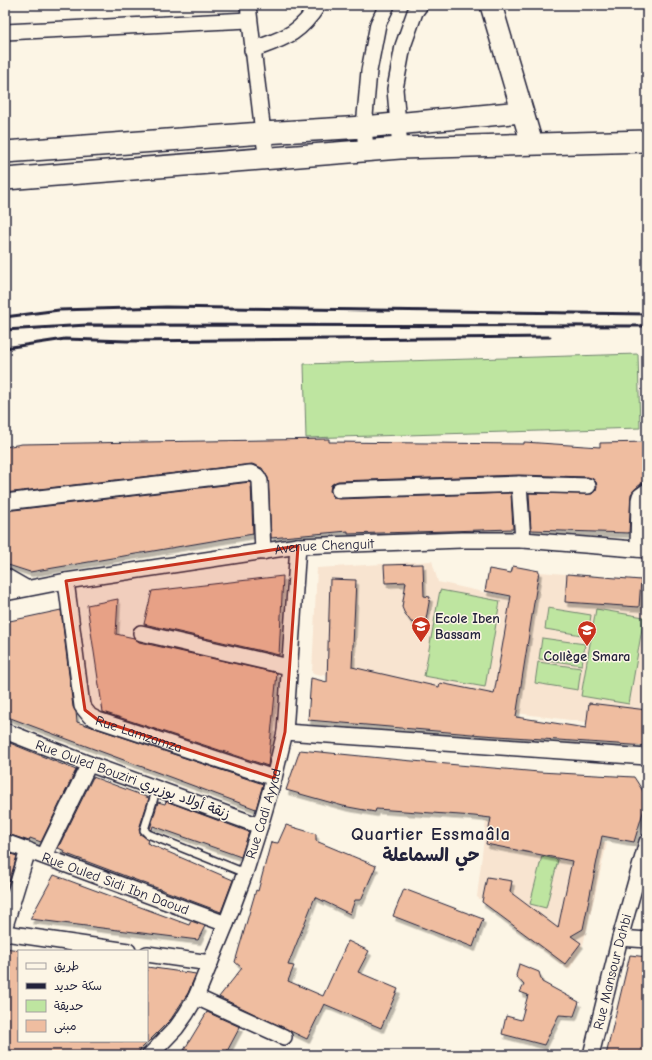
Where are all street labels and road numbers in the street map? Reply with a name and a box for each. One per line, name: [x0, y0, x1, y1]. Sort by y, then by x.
street label: Avenue Chenguit: [273, 535, 375, 558]
street label: Rue Lamzamza: [93, 712, 184, 756]
street label: Rue Ouled Bouziri زنقة أولاد بوزيري: [33, 736, 232, 825]
street label: Rue Cadi Ayyad: [242, 767, 285, 861]
street label: Rue Ouled Sidi Ibn Daoud: [40, 849, 191, 918]
street label: Rue Mansour Dahbi: [590, 912, 635, 1031]

